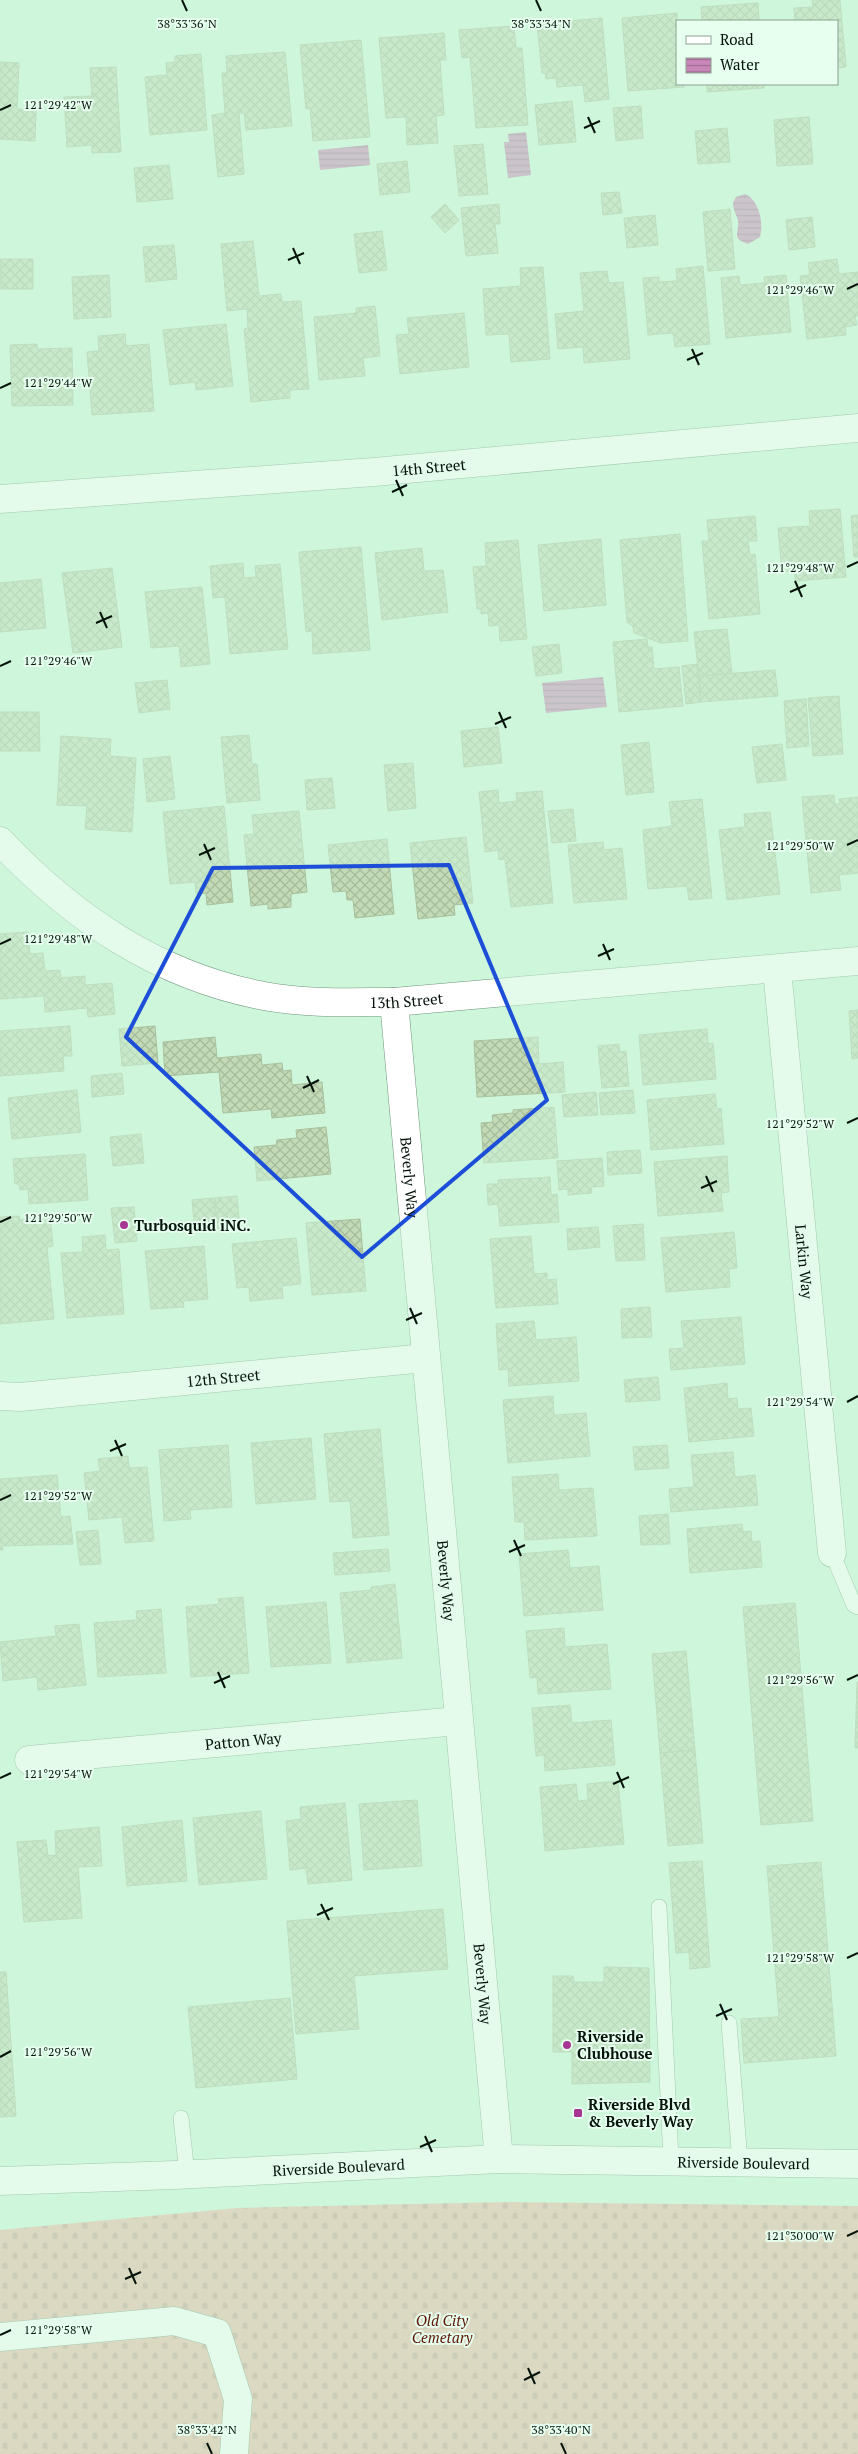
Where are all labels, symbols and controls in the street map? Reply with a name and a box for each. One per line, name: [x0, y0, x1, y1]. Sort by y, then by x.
text: 38°33'36"N: [157, 16, 217, 31]
text: 38°33'34"N: [511, 16, 571, 31]
legend: [676, 20, 838, 85]
text: Road: [720, 29, 753, 49]
text: Water: [720, 54, 760, 74]
text: 121°29'42"W: [24, 97, 93, 112]
text: 121°29'46"W: [766, 282, 835, 297]
text: 121°29'44"W: [24, 375, 93, 390]
street label: 14th Street: [391, 454, 467, 480]
text: 121°29'48"W: [766, 560, 835, 575]
text: 121°29'46"W: [24, 653, 93, 668]
text: 121°29'50"W: [766, 838, 835, 853]
text: 121°29'48"W: [24, 931, 93, 946]
street label: 13th Street: [369, 988, 444, 1012]
text: 121°29'52"W: [766, 1116, 835, 1131]
street label: Beverly Way: [396, 1136, 424, 1219]
text: 121°29'50"W: [24, 1210, 93, 1225]
place label: Turbosquid iNC.: [134, 1215, 251, 1235]
marker: Turbosquid iNC.: [118, 1219, 130, 1231]
street label: Larkin Way: [791, 1224, 818, 1300]
street label: 12th Street: [185, 1364, 261, 1391]
text: 121°29'54"W: [766, 1394, 835, 1409]
text: 121°29'52"W: [24, 1488, 93, 1503]
street label: Beverly Way: [433, 1539, 460, 1622]
text: 121°29'56"W: [766, 1672, 835, 1687]
street label: Patton Way: [204, 1727, 283, 1754]
text: 121°29'54"W: [24, 1766, 93, 1781]
street label: Beverly Way: [469, 1943, 497, 2026]
text: 121°29'58"W: [766, 1950, 835, 1965]
place label: Riverside Clubhouse: [577, 2026, 653, 2063]
marker: Riverside Clubhouse: [561, 2039, 573, 2051]
text: 121°29'56"W: [24, 2044, 93, 2059]
place label: Riverside Blvd & Beverly Way: [588, 2094, 694, 2131]
marker: Riverside Blvd & Beverly Way: [572, 2107, 584, 2119]
street label: Riverside Boulevard: [677, 2151, 810, 2173]
street label: Riverside Boulevard: [272, 2154, 405, 2180]
text: 121°30'00"W: [766, 2228, 835, 2243]
park label: Old City Cemetary: [412, 2310, 473, 2347]
text: 121°29'58"W: [24, 2322, 93, 2337]
text: 38°33'42"N: [177, 2422, 237, 2437]
text: 38°33'40"N: [531, 2422, 591, 2437]

